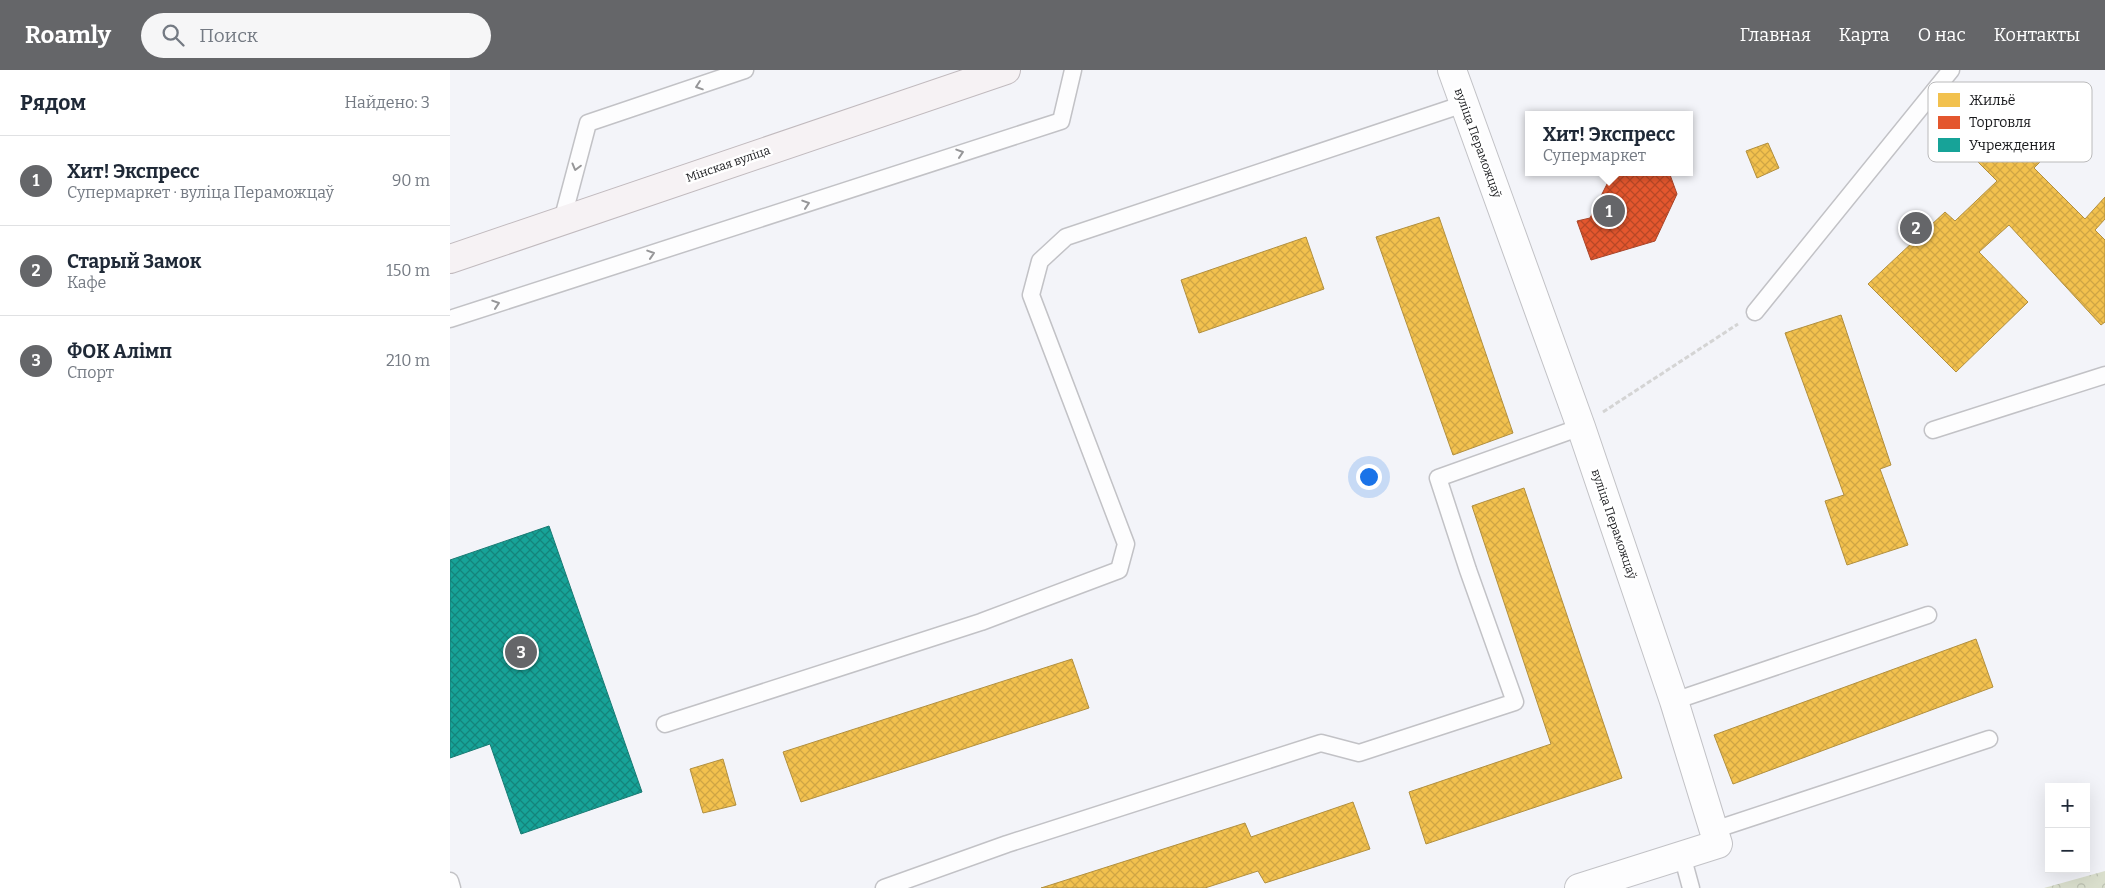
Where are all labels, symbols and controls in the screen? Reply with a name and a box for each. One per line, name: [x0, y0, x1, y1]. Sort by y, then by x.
search box: [141, 13, 491, 58]
text: Roamly: [25, 21, 111, 49]
icon: search: [159, 21, 187, 49]
text: Поиск: [199, 24, 258, 47]
text: Главная: [1740, 24, 1811, 46]
text: Карта: [1839, 24, 1890, 46]
text: О нас: [1918, 24, 1966, 46]
text: Контакты: [1994, 24, 2080, 46]
one-way arrow: [695, 80, 704, 90]
legend: [1928, 82, 2092, 162]
street label: вуліца Пераможцаў: [1452, 86, 1505, 200]
text: Рядом: [20, 90, 86, 116]
text: Жильё: [1969, 92, 2015, 109]
text: Найдено: 3: [345, 93, 430, 112]
popup: [1525, 111, 1693, 176]
text: Торговля: [1969, 114, 2031, 131]
text: Хит! Экспресс: [1543, 123, 1675, 146]
text: Учреждения: [1969, 137, 2056, 154]
street label: Мінская вуліца: [684, 143, 772, 185]
text: Супермаркет: [1543, 146, 1646, 165]
one-way arrow: [955, 149, 964, 159]
text: Хит! Экспресс: [67, 160, 200, 183]
one-way arrow: [571, 162, 582, 171]
text: 1: [33, 171, 39, 190]
text: 90 m: [392, 171, 430, 190]
text: Супермаркет · вуліца Пераможцаў: [67, 183, 334, 202]
pin: 1: [1593, 192, 1625, 230]
one-way arrow: [801, 199, 809, 209]
pin: 2: [1900, 209, 1932, 247]
one-way arrow: [646, 249, 655, 259]
text: Старый Замок: [67, 250, 201, 273]
text: 2: [31, 261, 41, 280]
text: 150 m: [386, 261, 430, 280]
text: Кафе: [67, 273, 106, 292]
one-way arrow: [492, 299, 500, 309]
text: ФОК Алімп: [67, 340, 172, 363]
text: 3: [31, 351, 41, 370]
text: 210 m: [386, 351, 430, 370]
text: Спорт: [67, 363, 114, 382]
your location: [1356, 464, 1382, 490]
street label: вуліца Пераможцаў: [1589, 467, 1640, 581]
pin: 3: [505, 633, 537, 671]
map controls: [2045, 783, 2090, 873]
button: +: [2045, 783, 2090, 828]
button: −: [2045, 828, 2090, 873]

